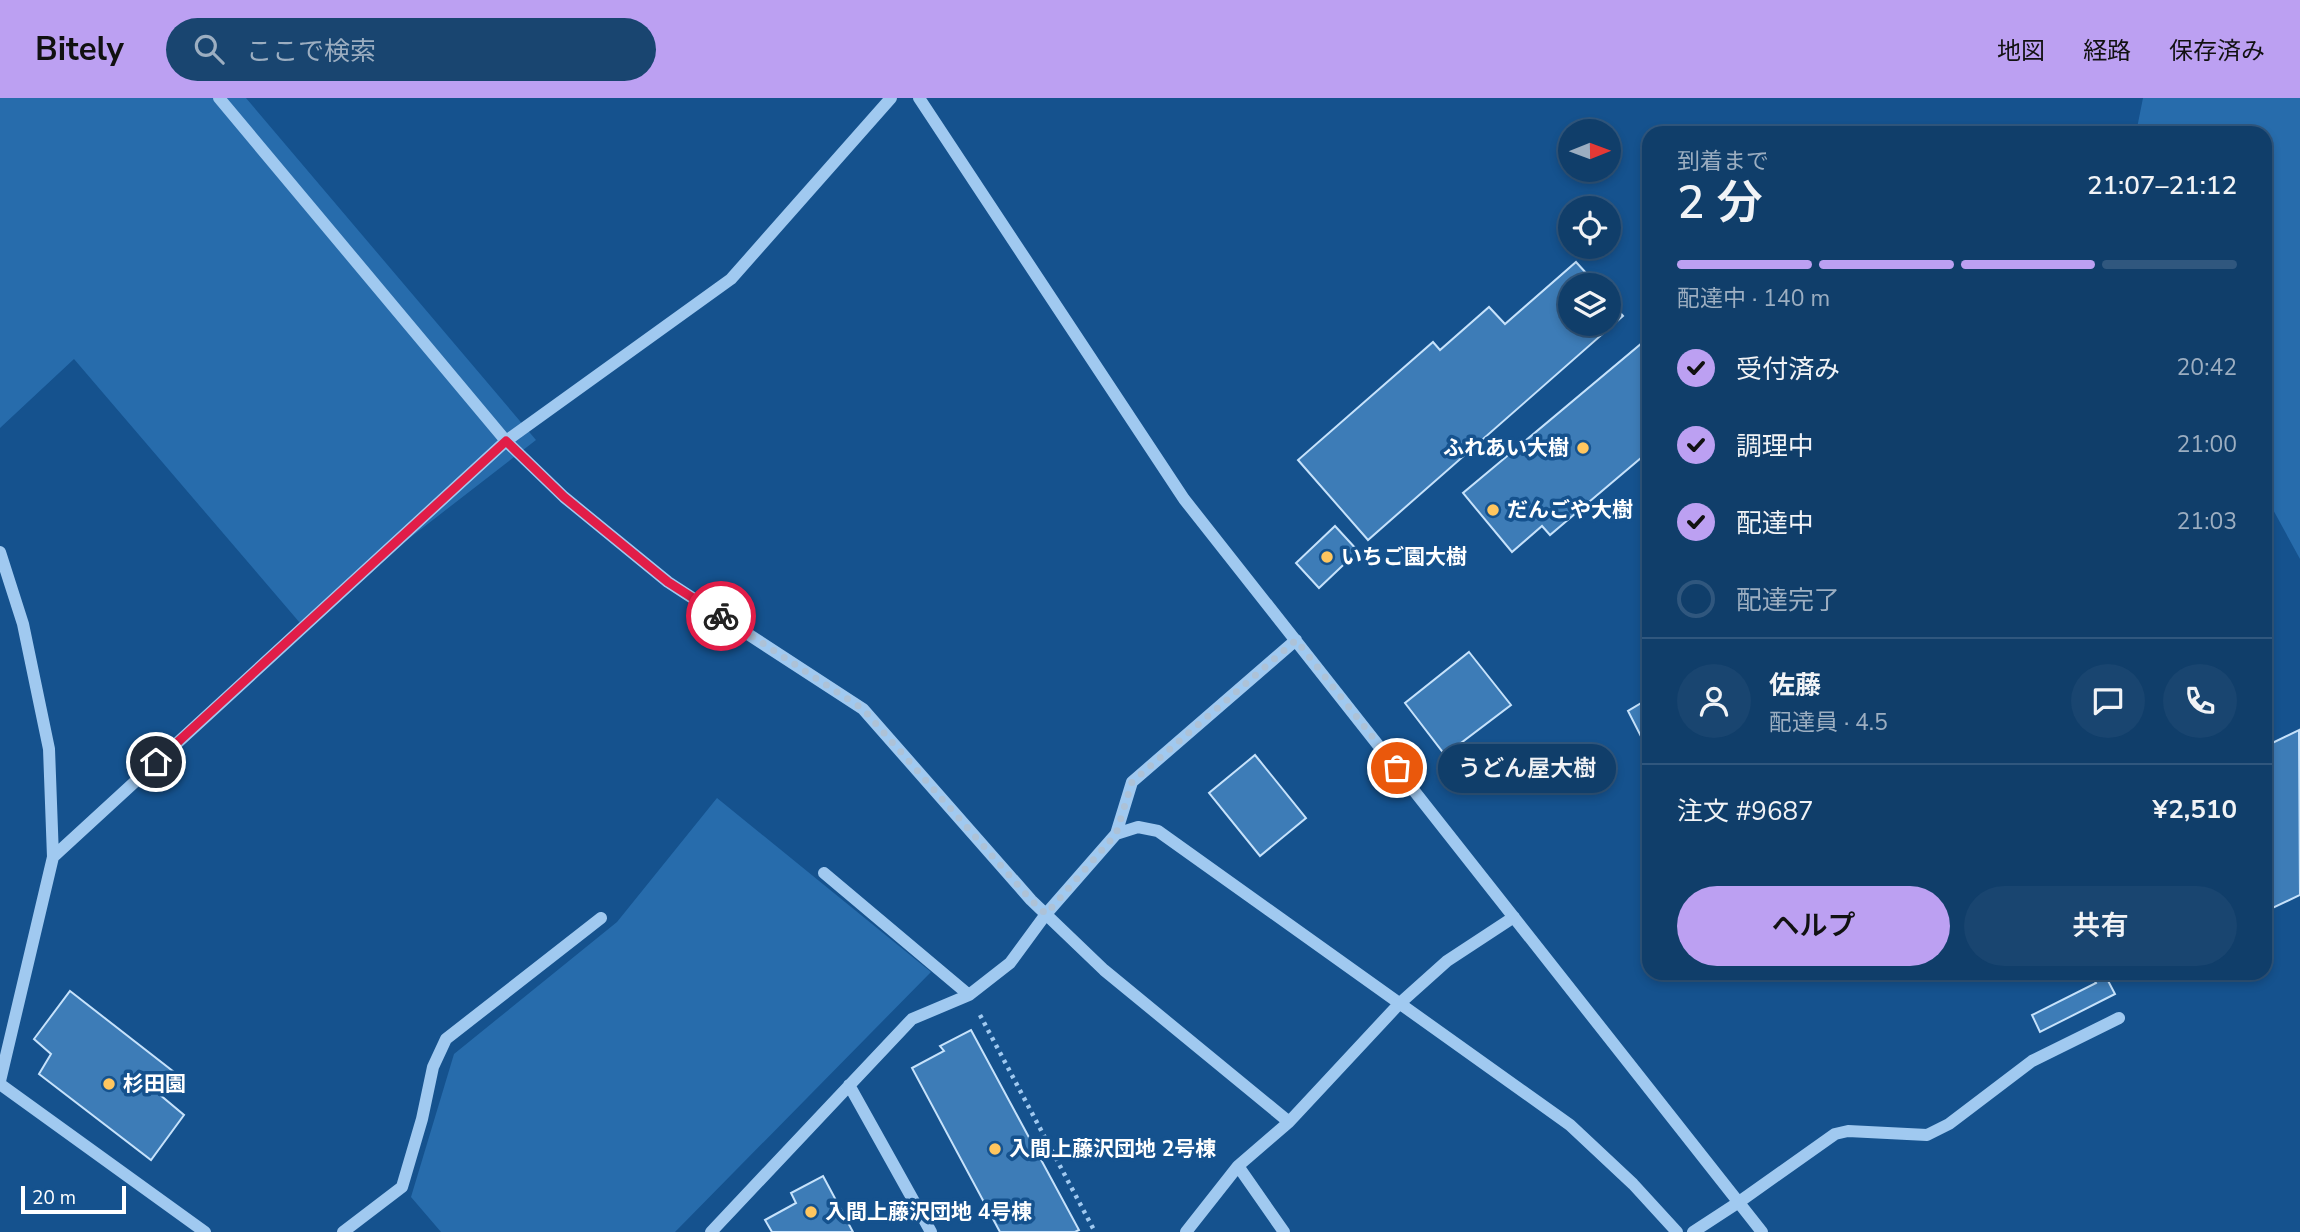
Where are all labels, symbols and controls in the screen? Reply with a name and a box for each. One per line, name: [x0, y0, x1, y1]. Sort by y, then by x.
search box: [166, 18, 656, 81]
text: Bitely: [35, 27, 124, 72]
icon: search: [190, 30, 228, 68]
text: ここで検索: [246, 34, 376, 69]
text: 地図: [1997, 35, 2045, 67]
text: 経路: [2083, 35, 2131, 67]
text: 保存済み: [2169, 35, 2265, 67]
north arrow: [1558, 119, 1620, 182]
map controls: [1558, 119, 1621, 336]
text: 到着まで: [1677, 146, 1769, 177]
text: 21:07–21:12: [2087, 168, 2237, 203]
text: 2 分: [1677, 171, 1763, 234]
button: locate: [1558, 196, 1621, 259]
button: layers: [1558, 273, 1621, 336]
text: 配達中 · 140 m: [1677, 283, 1830, 314]
icon: check: [1677, 349, 1715, 387]
text: 受付済み: [1736, 352, 1840, 387]
text: 20:42: [2177, 352, 2237, 383]
icon: check: [1677, 426, 1715, 464]
text: 調理中: [1736, 429, 1814, 464]
text: 21:00: [2177, 429, 2237, 460]
place label: ふれあい大樹: [1443, 434, 1569, 462]
marker: ふれあい大樹: [1575, 440, 1591, 456]
place label: だんごや大樹: [1507, 496, 1633, 524]
marker: だんごや大樹: [1485, 502, 1501, 518]
icon: check: [1677, 503, 1715, 541]
text: 配達中: [1736, 506, 1814, 541]
text: 21:03: [2177, 506, 2237, 537]
place label: いちご園大樹: [1341, 543, 1467, 571]
marker: いちご園大樹: [1319, 549, 1335, 565]
courier: [686, 581, 756, 651]
text: 配達完了: [1736, 583, 1840, 618]
icon: bike: [702, 597, 740, 635]
button: person: [1677, 664, 1751, 738]
button: chat: [2071, 664, 2145, 738]
button: phone: [2163, 664, 2237, 738]
text: 佐藤: [1769, 668, 1821, 703]
text: 配達員 · 4.5: [1769, 707, 1888, 738]
pin: [126, 732, 186, 792]
pin: [1367, 738, 1427, 798]
icon: home: [137, 743, 175, 781]
callout: うどん屋大樹: [1439, 744, 1618, 792]
icon: bag: [1378, 749, 1416, 787]
text: うどん屋大樹: [1458, 753, 1596, 784]
text: ¥2,510: [2153, 792, 2237, 827]
text: 注文 #9687: [1677, 794, 1814, 829]
button: ヘルプ: [1677, 886, 1950, 966]
button: 共有: [1964, 886, 2237, 966]
place label: 杉田園: [123, 1070, 186, 1098]
marker: 杉田園: [101, 1076, 117, 1092]
place label: 入間上藤沢団地 2号棟: [1009, 1135, 1216, 1163]
marker: 入間上藤沢団地 2号棟: [987, 1141, 1003, 1157]
scale bar: [21, 1183, 126, 1215]
text: 20 m: [32, 1185, 76, 1211]
place label: 入間上藤沢団地 4号棟: [825, 1198, 1032, 1226]
marker: 入間上藤沢団地 4号棟: [803, 1204, 819, 1220]

